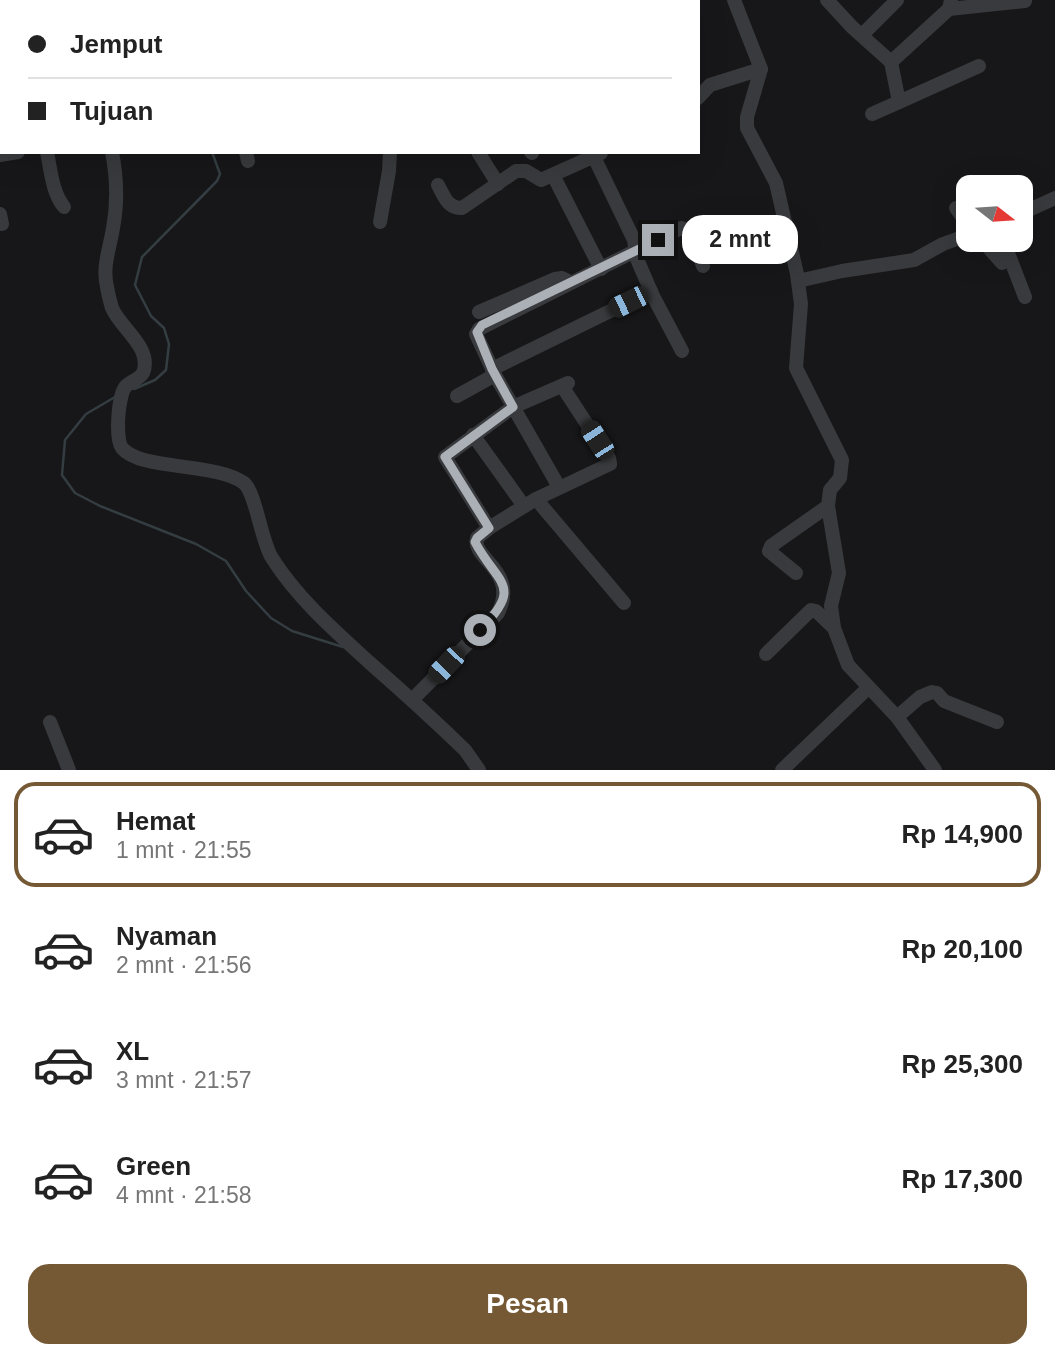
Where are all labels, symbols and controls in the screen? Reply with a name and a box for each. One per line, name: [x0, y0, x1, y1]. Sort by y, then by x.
text: Jemput: [70, 29, 162, 59]
text: Tujuan: [70, 96, 153, 126]
north arrow: [956, 175, 1032, 252]
map controls: [956, 175, 1033, 252]
callout: 2 mnt: [682, 216, 798, 264]
route end: [642, 224, 674, 256]
text: 2 mnt: [709, 226, 771, 252]
car: [605, 283, 652, 321]
car: [577, 417, 618, 463]
route start: [464, 614, 496, 646]
car: [424, 643, 469, 687]
icon: car: [32, 803, 95, 866]
text: Hemat: [116, 806, 195, 836]
text: Rp 14,900: [902, 819, 1023, 849]
text: 1 mnt · 21:55: [116, 837, 252, 863]
icon: car: [32, 918, 95, 981]
text: Nyaman: [116, 921, 217, 951]
text: Rp 20,100: [902, 934, 1023, 964]
text: 2 mnt · 21:56: [116, 952, 252, 978]
icon: car: [32, 1033, 95, 1096]
text: XL: [116, 1036, 149, 1066]
text: Rp 25,300: [902, 1049, 1023, 1079]
text: 3 mnt · 21:57: [116, 1067, 252, 1093]
icon: car: [32, 1148, 95, 1211]
text: Green: [116, 1151, 191, 1181]
text: Rp 17,300: [902, 1164, 1023, 1194]
text: 4 mnt · 21:58: [116, 1182, 252, 1208]
button: Pesan: [28, 1264, 1027, 1344]

